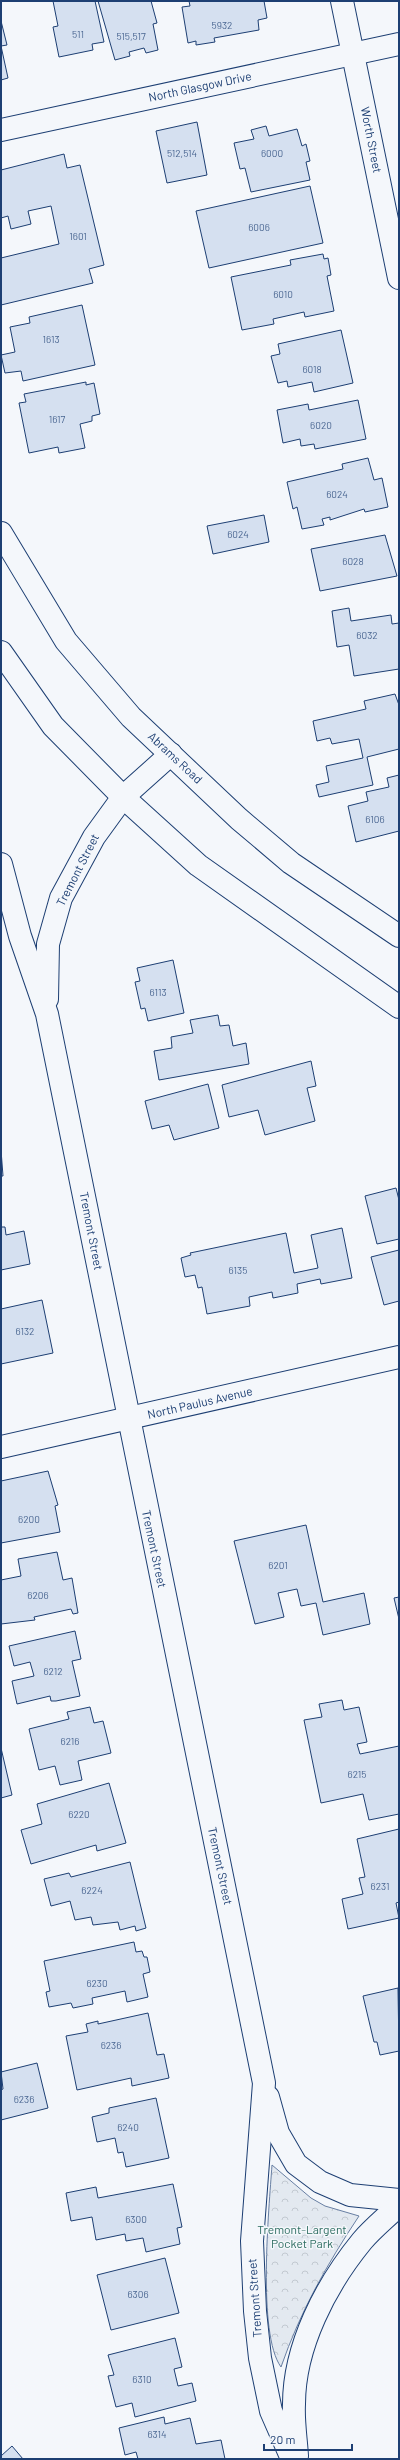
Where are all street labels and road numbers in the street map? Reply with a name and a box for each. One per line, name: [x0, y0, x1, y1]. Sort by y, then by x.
street label: North Glasgow Drive: [147, 68, 253, 104]
street label: Worth Street: [359, 106, 385, 174]
street label: Abrams Road: [146, 729, 206, 786]
street label: Tremont Street: [53, 831, 101, 908]
street label: Tremont Street: [78, 1191, 106, 1271]
street label: North Paulus Avenue: [146, 1383, 254, 1421]
street label: Tremont Street: [140, 1509, 170, 1589]
street label: Tremont Street: [206, 1826, 236, 1906]
street label: Tremont Street: [244, 2258, 264, 2338]

